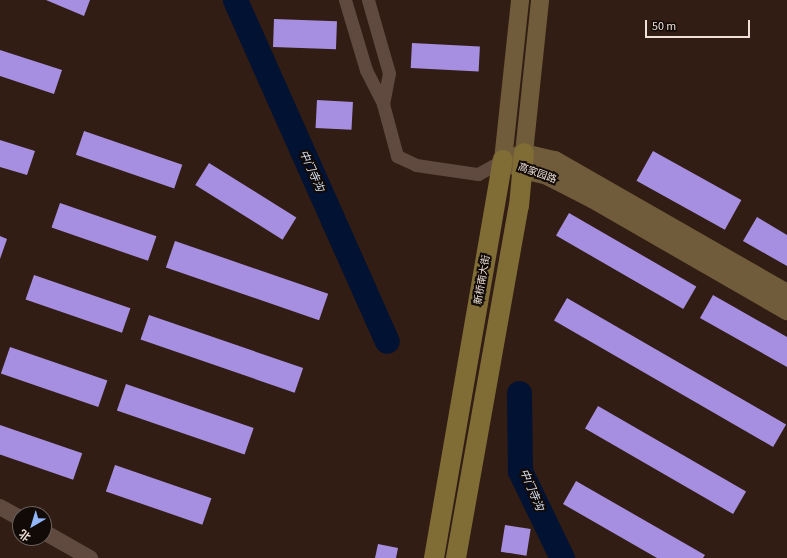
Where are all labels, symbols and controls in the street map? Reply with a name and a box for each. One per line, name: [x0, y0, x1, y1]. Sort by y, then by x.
scale bar: [647, 12, 752, 38]
text: 50 m: [652, 18, 676, 35]
water label: 中门寺沟: [296, 148, 326, 194]
street label: 高家园路: [516, 162, 558, 186]
street label: 新桥南大街: [473, 254, 493, 306]
water label: 中门寺沟: [516, 467, 546, 513]
north arrow: [12, 506, 52, 546]
text: 北: [16, 526, 34, 544]

